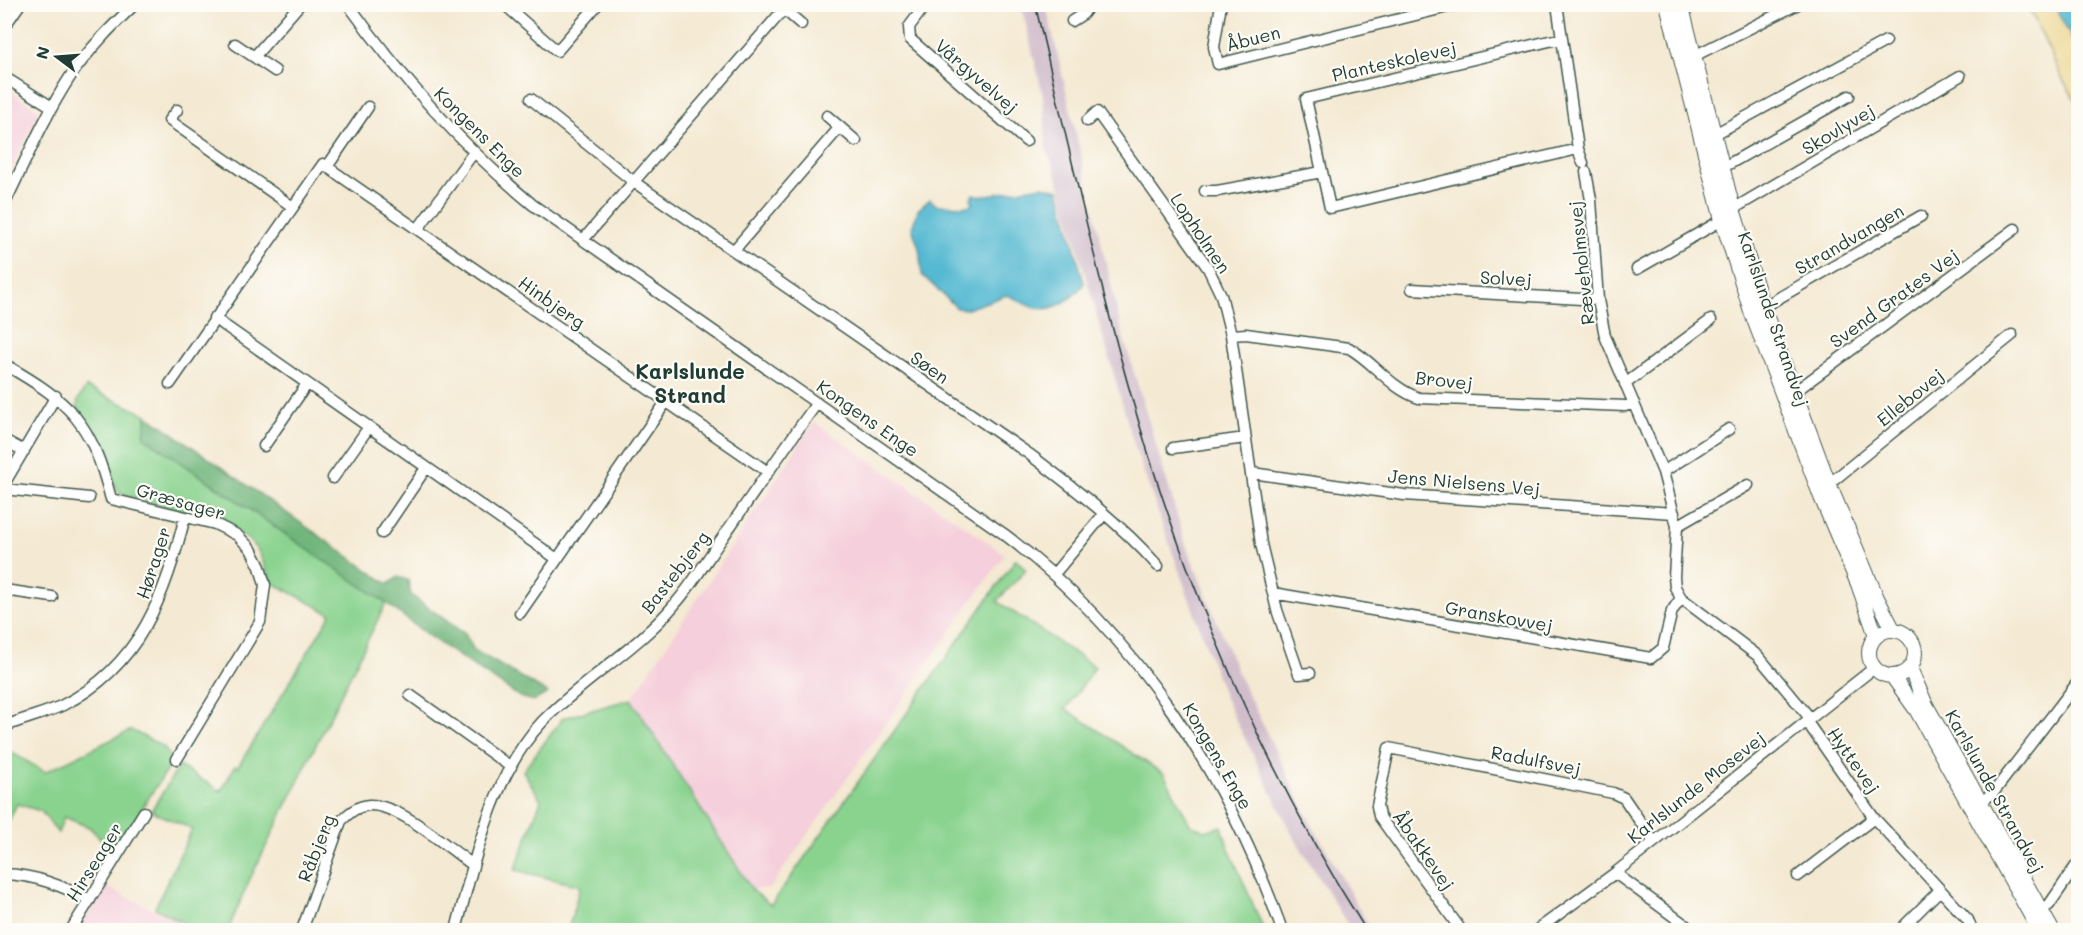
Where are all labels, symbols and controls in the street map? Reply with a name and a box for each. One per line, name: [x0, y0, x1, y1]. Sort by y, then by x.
street label: Åbuen: [1223, 20, 1283, 56]
north arrow: [27, 27, 87, 87]
street label: Vårgyvelvej: [931, 33, 1023, 119]
street label: Planteskolevej: [1329, 35, 1459, 87]
text: N: [30, 44, 54, 61]
street label: Kongens Enge: [429, 81, 531, 183]
street label: Skovlyvej: [1797, 98, 1879, 160]
street label: Lopholmen: [1165, 188, 1237, 278]
street label: Strandvangen: [1790, 198, 1908, 280]
street label: Ræveholmsvej: [1563, 200, 1599, 326]
street label: Karlslunde Strandvej: [1733, 228, 1815, 410]
street label: Svend Grates Vej: [1825, 243, 1963, 353]
street label: Solvej: [1479, 265, 1533, 291]
street label: Hinbjerg: [514, 270, 590, 334]
street label: Søen: [906, 345, 954, 389]
district label: Karlslunde Strand: [635, 357, 745, 408]
street label: Ellebovej: [1872, 363, 1948, 431]
street label: Brovej: [1414, 365, 1474, 395]
street label: Kongens Enge: [812, 374, 924, 462]
street label: Jens Nielsens Vej: [1387, 463, 1541, 501]
street label: Græsager: [134, 477, 228, 525]
street label: Hørager: [130, 524, 176, 602]
street label: Bastebjerg: [635, 526, 715, 618]
street label: Granskovvej: [1443, 595, 1555, 637]
street label: Kongens Enge: [1178, 698, 1258, 814]
street label: Karlslunde Strandvej: [1940, 705, 2050, 877]
street label: Hyttevej: [1822, 722, 1886, 798]
street label: Karlslunde Mosevej: [1622, 726, 1770, 848]
street label: Radulfsvej: [1489, 740, 1583, 780]
street label: Åbakkevej: [1388, 805, 1460, 895]
street label: Råbjerg: [292, 811, 340, 885]
street label: Hirseager: [60, 818, 128, 906]

